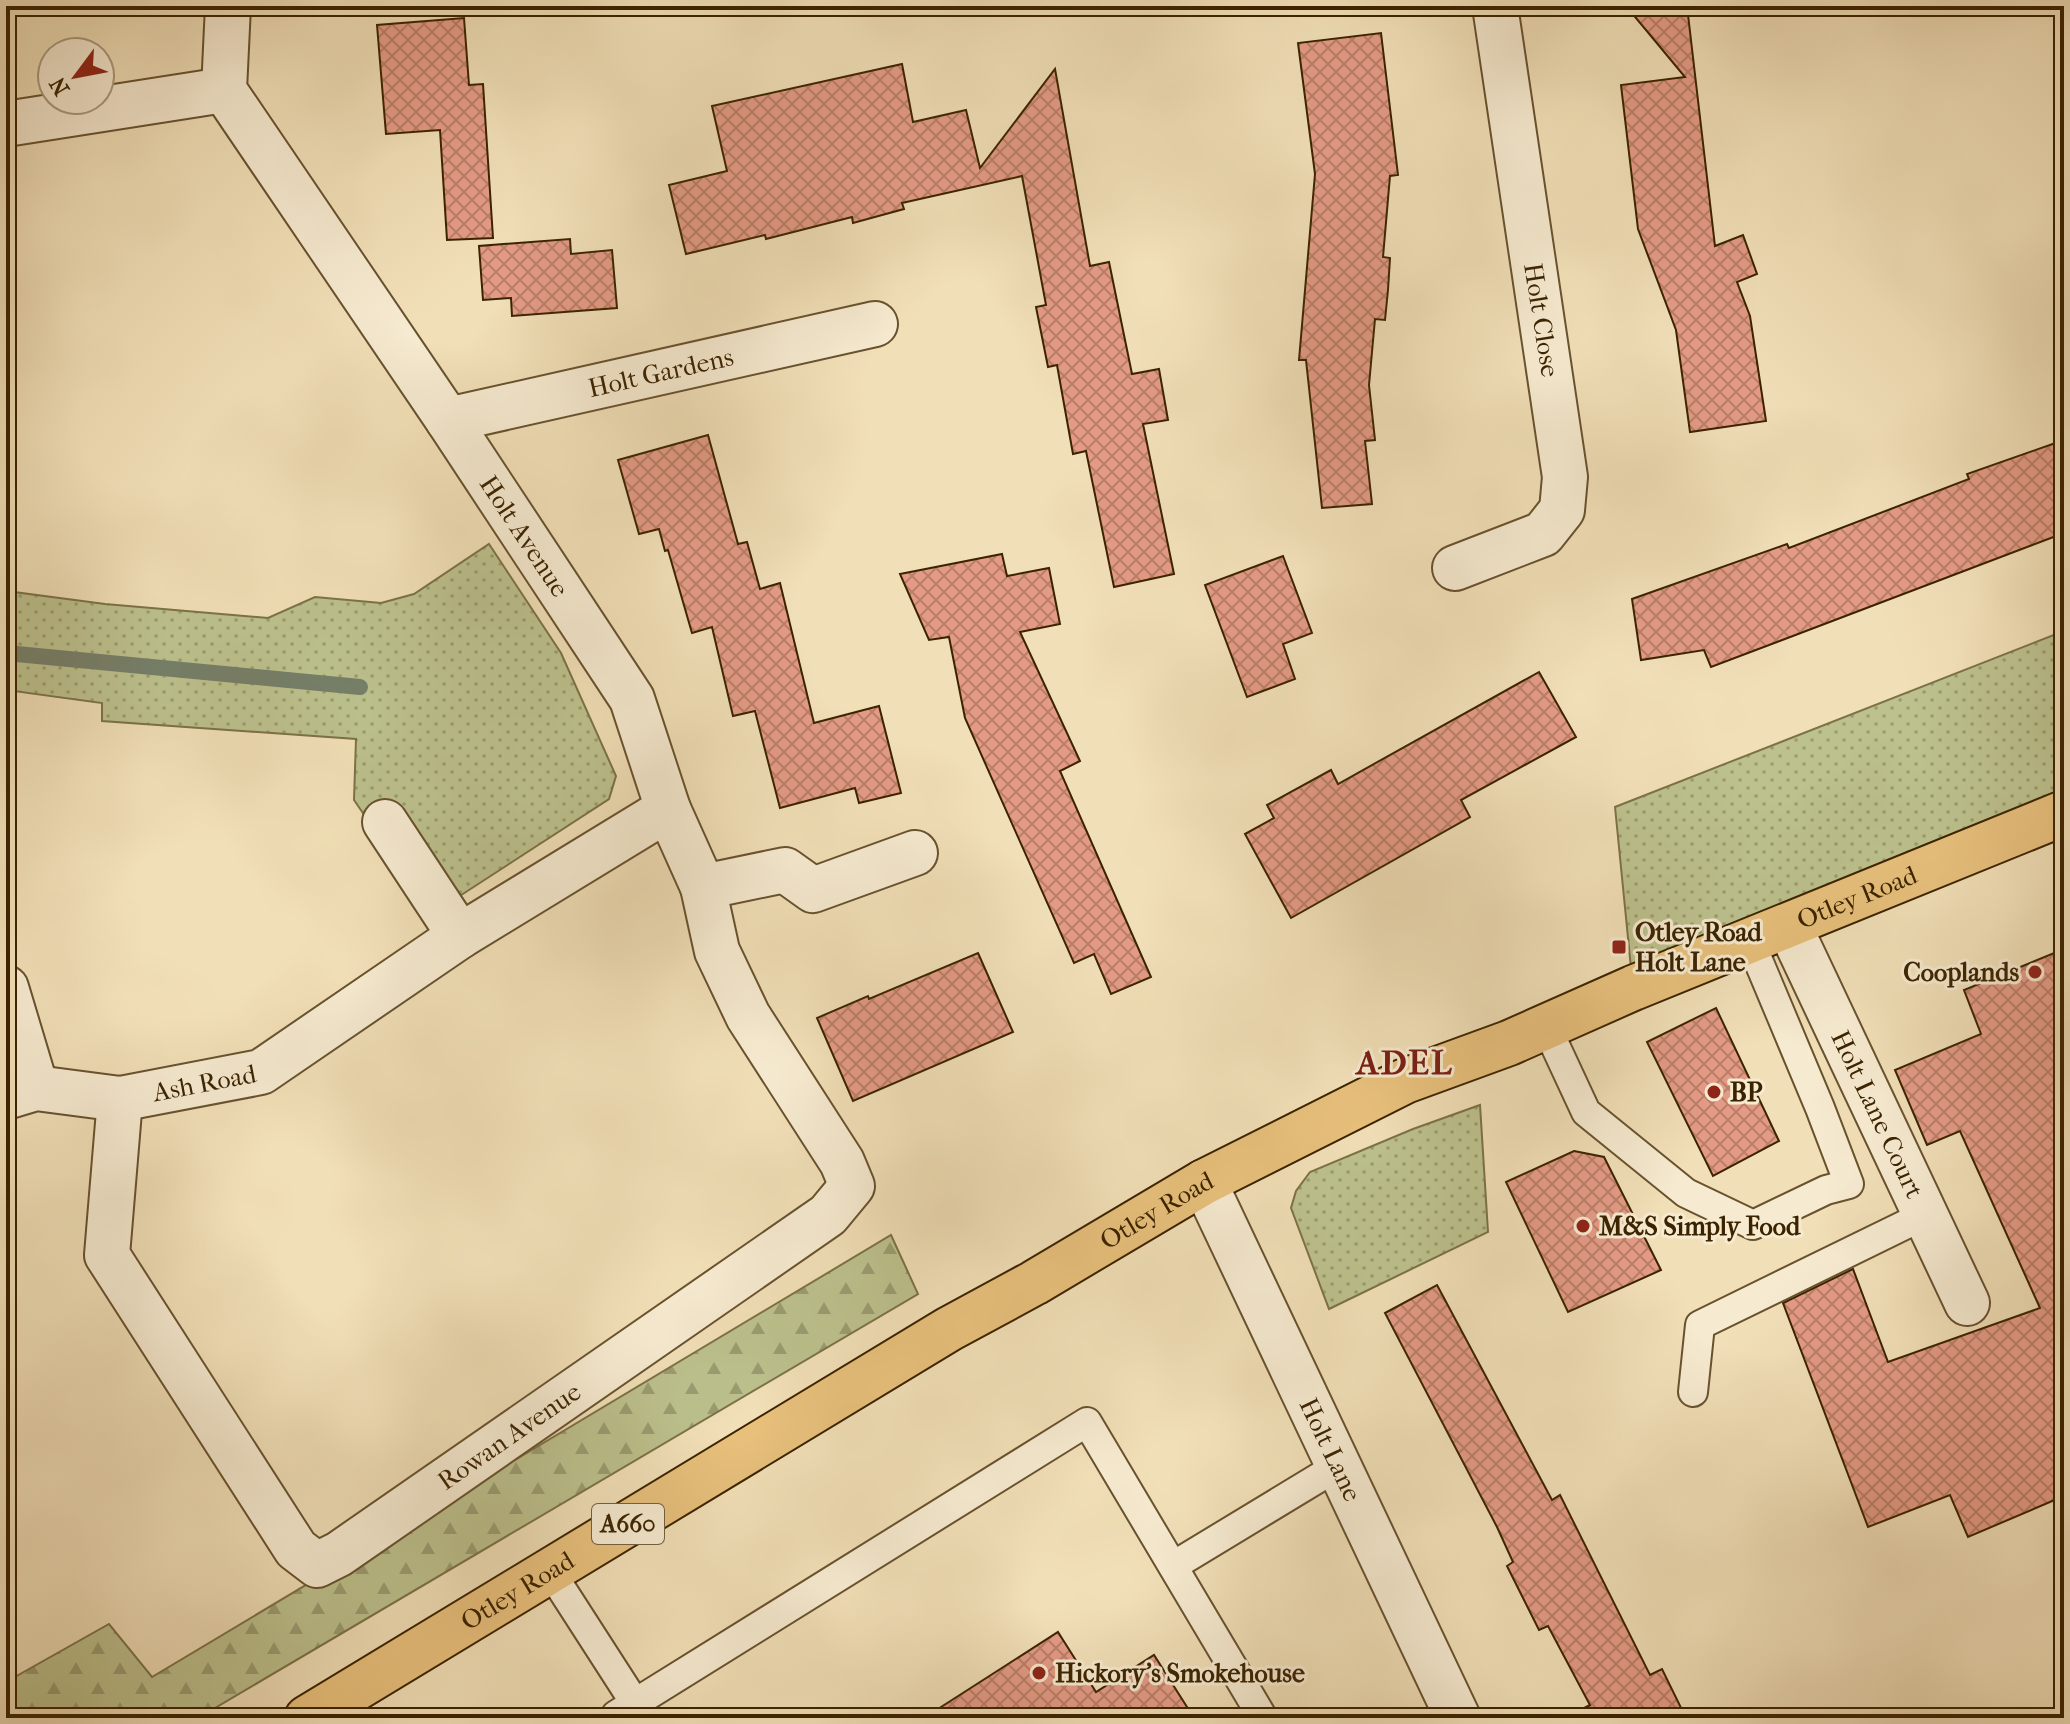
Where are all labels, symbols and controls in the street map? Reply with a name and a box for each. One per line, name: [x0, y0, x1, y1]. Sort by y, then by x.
north arrow: [36, 36, 116, 116]
text: N: [44, 72, 75, 100]
street label: Holt Close: [1517, 261, 1566, 380]
street label: Holt Gardens: [585, 341, 736, 404]
street label: Holt Avenue: [473, 470, 575, 603]
street label: Otley Road: [1793, 859, 1922, 936]
place label: Otley Road Holt Lane: [1635, 917, 1762, 978]
marker: Otley Road Holt Lane: [1610, 938, 1628, 956]
place label: Cooplands: [1903, 957, 2019, 988]
marker: Cooplands: [2026, 963, 2044, 981]
street label: Holt Lane Court: [1824, 1025, 1931, 1204]
district label: ADEL: [1355, 1043, 1453, 1083]
street label: Ash Road: [149, 1058, 260, 1109]
place label: BP: [1730, 1077, 1763, 1108]
marker: BP: [1705, 1083, 1723, 1101]
street label: Otley Road: [1095, 1164, 1219, 1256]
place label: M&S Simply Food: [1599, 1211, 1801, 1242]
marker: M&S Simply Food: [1574, 1217, 1592, 1235]
street label: Rowan Avenue: [432, 1376, 587, 1497]
street label: Holt Lane: [1293, 1393, 1368, 1507]
road number: A660: [592, 1504, 664, 1544]
street label: Otley Road: [455, 1544, 581, 1637]
place label: Hickory's Smokehouse: [1055, 1658, 1305, 1689]
marker: Hickory's Smokehouse: [1030, 1664, 1048, 1682]

